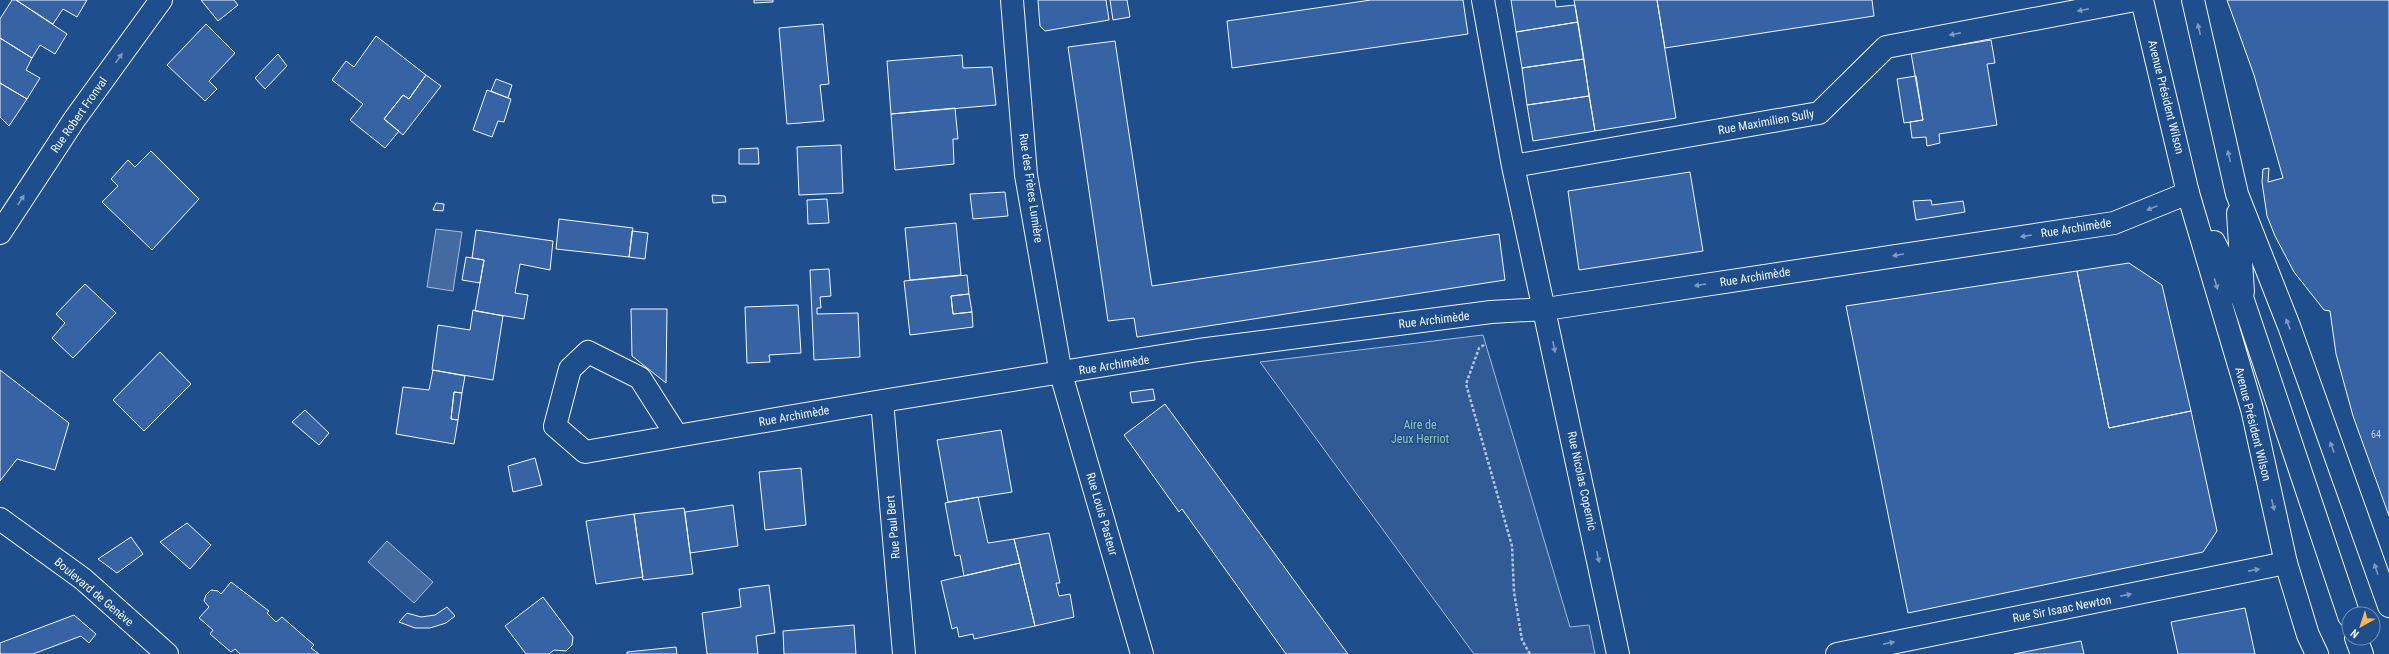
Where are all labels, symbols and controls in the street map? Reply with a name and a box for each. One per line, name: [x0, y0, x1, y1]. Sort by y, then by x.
one-way arrow: [2077, 7, 2089, 13]
one-way arrow: [2196, 23, 2202, 35]
one-way arrow: [1949, 31, 1962, 37]
street label: Avenue Président Wilson: [2145, 39, 2187, 156]
one-way arrow: [115, 53, 123, 64]
street label: Rue Robert Fronval: [48, 74, 110, 156]
street label: Rue Maximilien Sully: [1717, 107, 1815, 137]
street label: Rue des Frères Lumière: [1016, 132, 1046, 244]
one-way arrow: [2225, 149, 2231, 162]
one-way arrow: [18, 194, 25, 206]
one-way arrow: [2147, 205, 2158, 211]
street label: Rue Archimède: [2040, 215, 2113, 240]
one-way arrow: [2020, 233, 2032, 239]
one-way arrow: [1891, 252, 1904, 258]
street label: Rue Archimède: [1719, 264, 1792, 289]
one-way arrow: [2213, 279, 2219, 291]
one-way arrow: [1694, 282, 1706, 288]
street label: Rue Archimède: [1398, 309, 1471, 331]
one-way arrow: [2284, 318, 2290, 330]
one-way arrow: [1551, 341, 1557, 353]
street label: Rue Archimède: [1078, 352, 1151, 377]
street label: Avenue Président Wilson: [2232, 366, 2274, 483]
street label: Rue Archimède: [758, 403, 831, 429]
park label: Aire de Jeux Herriot: [1391, 418, 1449, 446]
house number: 64: [2371, 429, 2381, 440]
street label: Rue Nicolas Copernic: [1565, 430, 1599, 532]
one-way arrow: [2329, 440, 2335, 452]
street label: Rue Louis Pasteur: [1083, 471, 1121, 557]
street label: Rue Paul Bert: [883, 494, 903, 559]
one-way arrow: [2271, 499, 2277, 511]
one-way arrow: [1595, 550, 1601, 563]
street label: Boulevard de Genève: [52, 555, 137, 629]
one-way arrow: [2373, 563, 2379, 575]
one-way arrow: [2248, 566, 2260, 572]
one-way arrow: [2120, 592, 2133, 598]
street label: Rue Sir Isaac Newton: [2011, 593, 2113, 625]
north arrow: [2341, 606, 2381, 646]
text: N: [2348, 626, 2362, 641]
one-way arrow: [1883, 640, 1895, 646]

